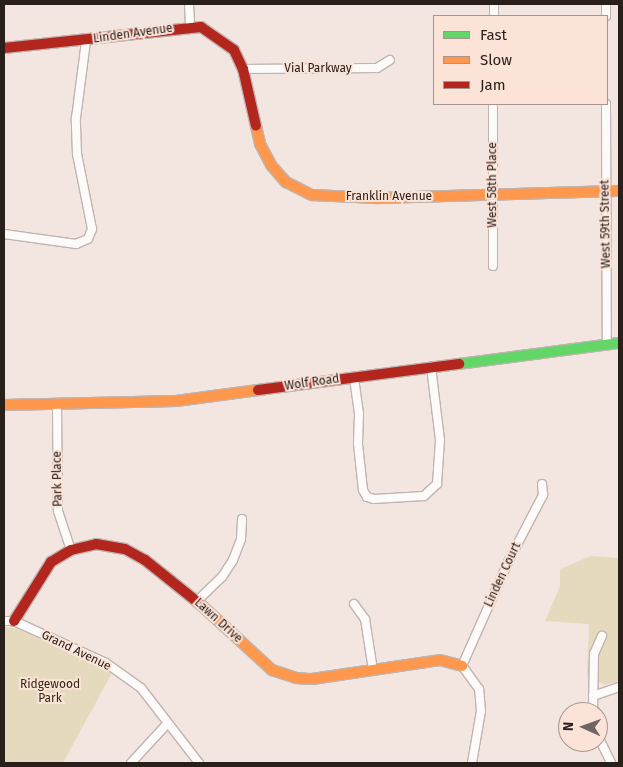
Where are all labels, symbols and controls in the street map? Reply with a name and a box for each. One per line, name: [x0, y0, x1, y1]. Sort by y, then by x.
legend: [433, 15, 608, 105]
street label: Linden Avenue: [92, 21, 174, 47]
text: Fast: [480, 26, 507, 44]
text: Slow: [480, 51, 512, 69]
street label: Vial Parkway: [284, 62, 352, 76]
text: Jam: [480, 76, 506, 94]
street label: West 58th Place: [486, 142, 500, 228]
street label: West 59th Street: [598, 180, 614, 268]
street label: Franklin Avenue: [346, 190, 432, 204]
street label: Wolf Road: [284, 372, 340, 394]
street label: Park Place: [50, 451, 66, 507]
street label: Linden Court: [482, 540, 524, 610]
street label: Lawn Drive: [191, 596, 245, 646]
street label: Grand Avenue: [39, 628, 113, 674]
park label: Ridgewood Park: [20, 678, 80, 706]
north arrow: [558, 702, 608, 752]
text: N: [560, 722, 577, 731]

